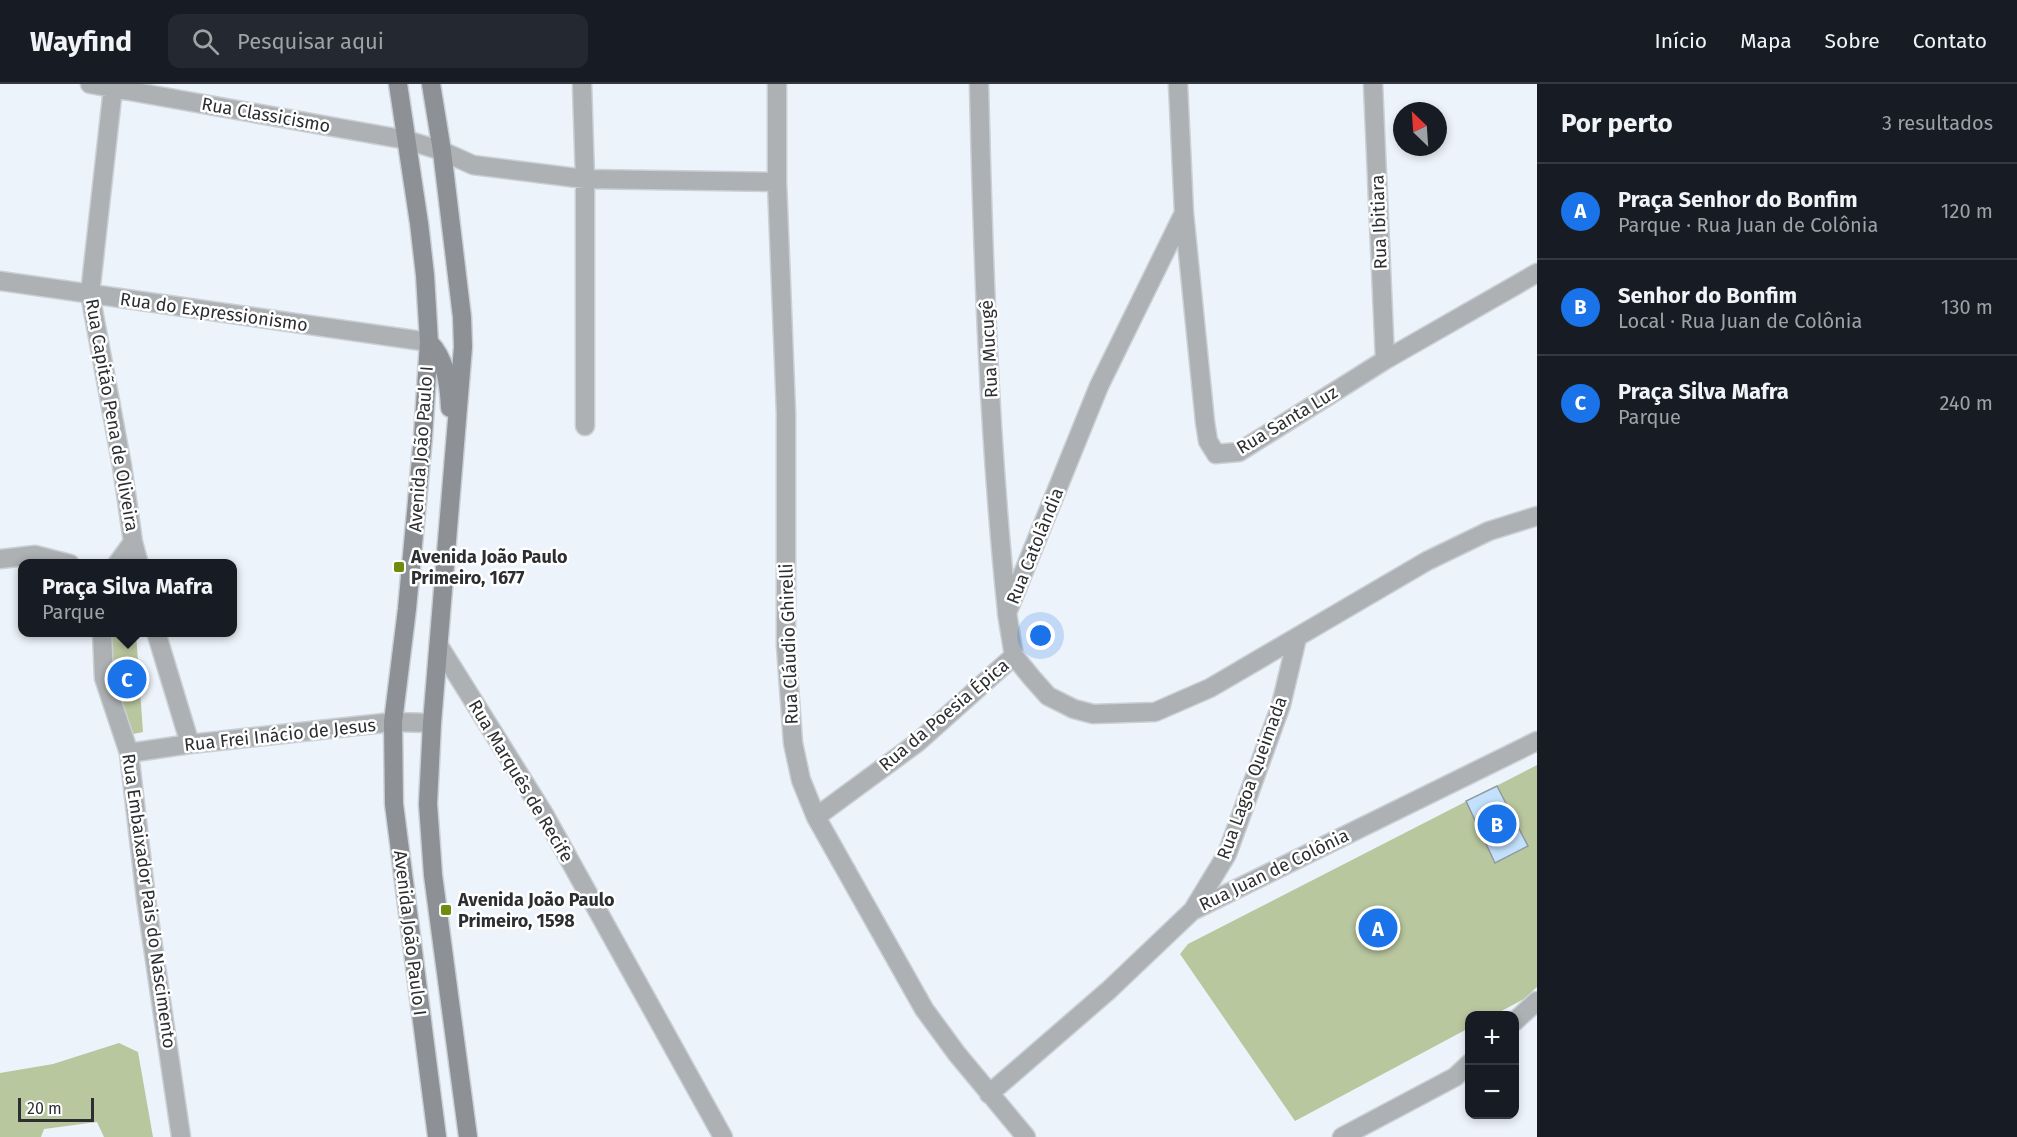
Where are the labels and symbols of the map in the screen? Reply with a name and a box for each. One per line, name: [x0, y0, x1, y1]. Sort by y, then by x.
street label: Rua Classicismo: [200, 93, 332, 137]
north arrow: [1393, 102, 1447, 156]
street label: Rua Ibitiara: [1366, 174, 1392, 270]
street label: Rua do Expressionismo: [119, 288, 309, 336]
street label: Rua Capitão Pena de Oliveira: [81, 297, 143, 533]
street label: Rua Mucugê: [975, 299, 1003, 399]
street label: Avenida João Paulo I: [404, 365, 438, 533]
street label: Rua Santa Luz: [1232, 381, 1342, 459]
street label: Rua Catolândia: [1002, 485, 1068, 607]
place label: Avenida João Paulo Primeiro, 1677: [410, 546, 568, 589]
marker: Avenida João Paulo Primeiro, 1677: [392, 560, 406, 574]
street label: Rua Cláudio Ghirelli: [775, 563, 803, 725]
your location: [1026, 621, 1055, 650]
street label: Rua da Poesia Épica: [874, 653, 1013, 776]
pin: C: [108, 656, 146, 702]
street label: Rua Lagoa Queimada: [1212, 693, 1292, 863]
street label: Rua Marquês de Recife: [464, 696, 578, 866]
street label: Rua Frei Inácio de Jesus: [183, 714, 377, 756]
street label: Rua Embaixador Pais do Nascimento: [117, 752, 181, 1050]
pin: B: [1478, 802, 1516, 846]
street label: Rua Juan de Colônia: [1196, 824, 1352, 916]
street label: Avenida João Paulo I: [389, 849, 431, 1017]
place label: Avenida João Paulo Primeiro, 1598: [457, 889, 615, 932]
marker: Avenida João Paulo Primeiro, 1598: [439, 903, 453, 917]
pin: A: [1358, 906, 1398, 950]
scale bar: [18, 1095, 94, 1122]

